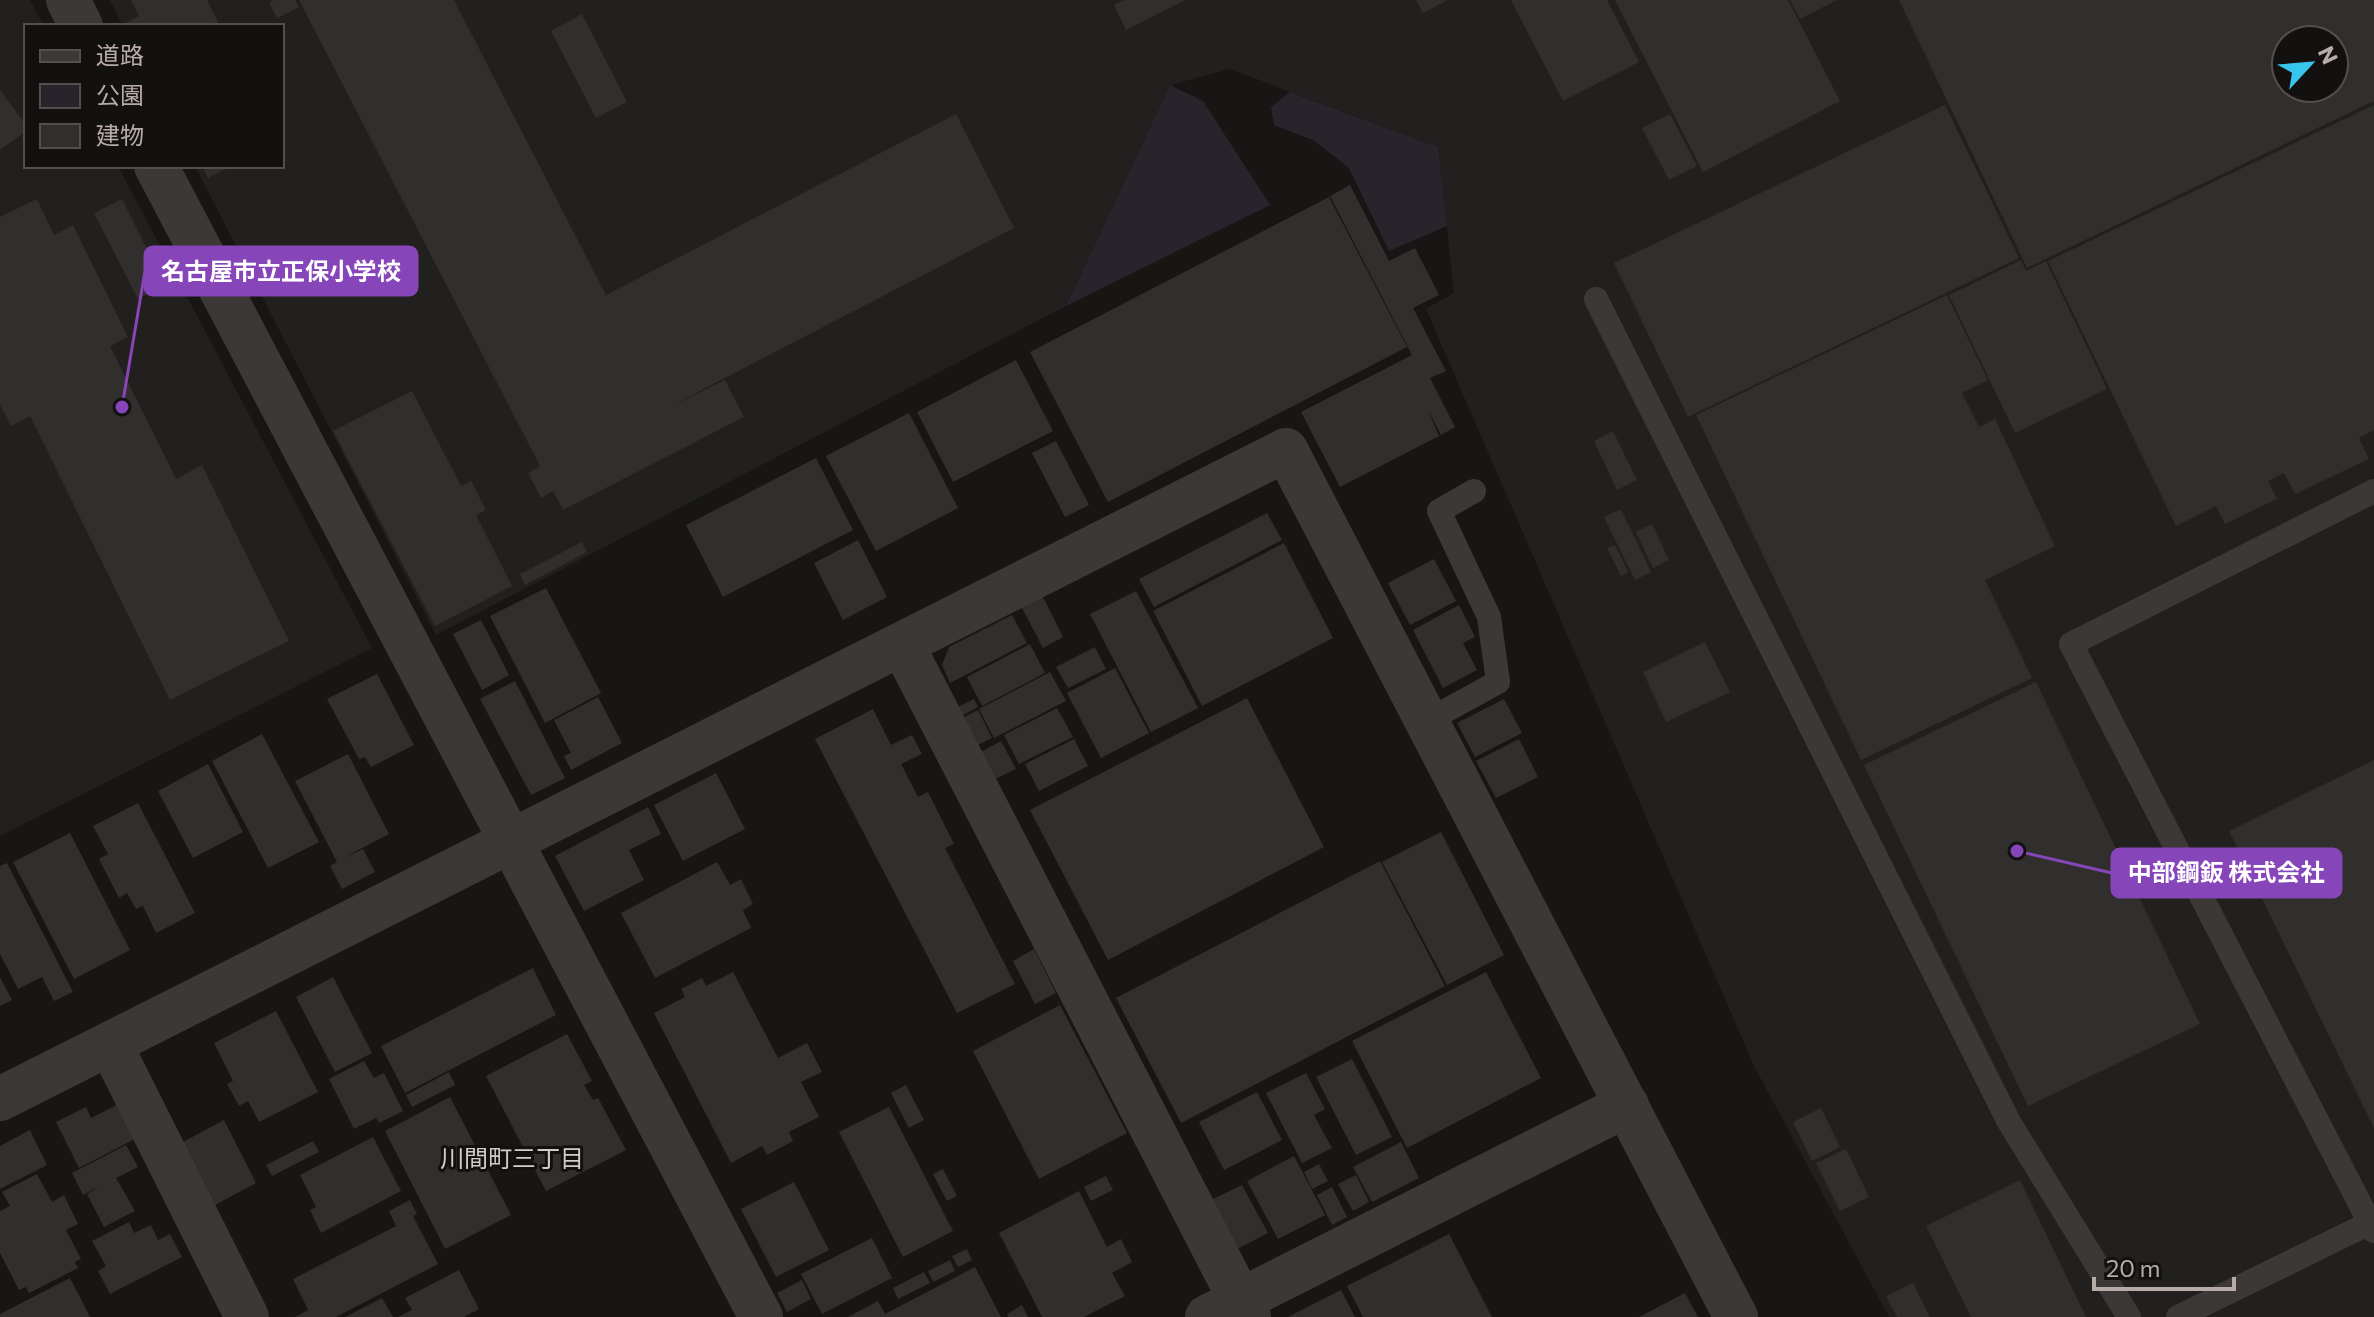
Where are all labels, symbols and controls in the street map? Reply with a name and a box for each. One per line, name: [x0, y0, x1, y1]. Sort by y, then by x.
legend: [24, 24, 284, 168]
north arrow: [2270, 24, 2350, 104]
text: 道路: [96, 40, 144, 69]
text: N: [2313, 42, 2344, 68]
text: 公園: [96, 80, 144, 109]
text: 建物: [96, 120, 144, 149]
callout: 名古屋市立正保小学校: [145, 247, 417, 295]
text: 名古屋市立正保小学校: [161, 256, 401, 285]
callout: 中部鋼鈑 株式会社: [2112, 849, 2341, 897]
text: 中部鋼鈑 株式会社: [2128, 857, 2324, 886]
district label: 川間町三丁目: [440, 1143, 584, 1172]
scale bar: [2094, 1241, 2234, 1291]
text: 20 m: [2106, 1253, 2160, 1282]

